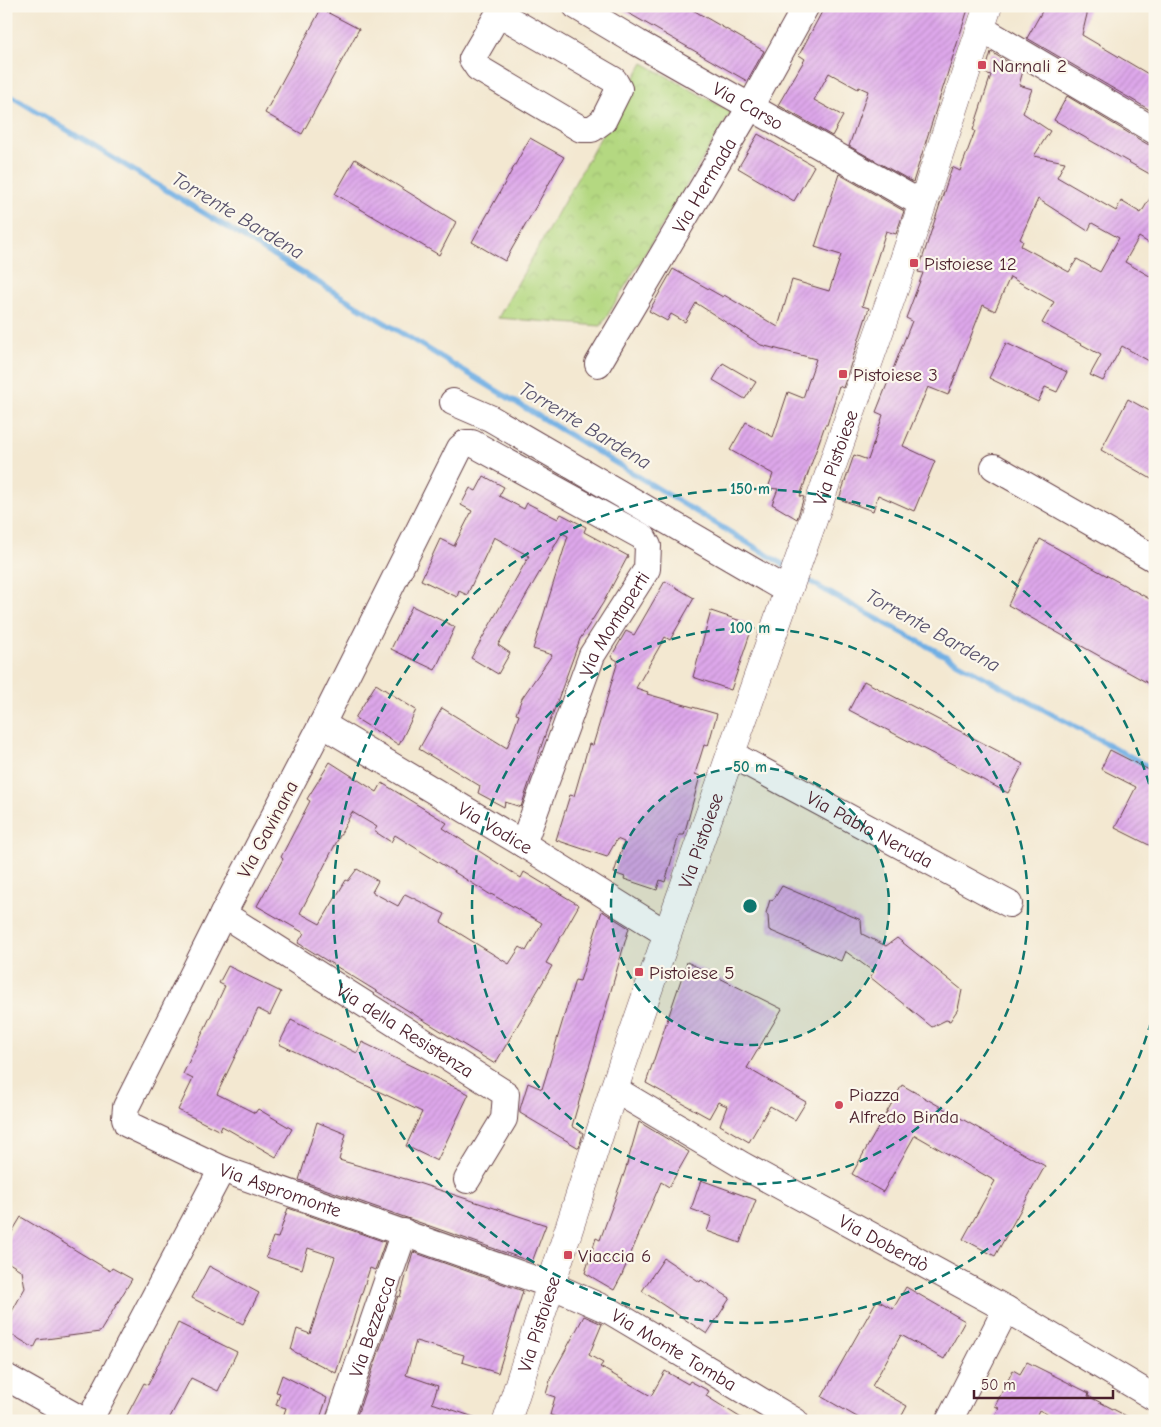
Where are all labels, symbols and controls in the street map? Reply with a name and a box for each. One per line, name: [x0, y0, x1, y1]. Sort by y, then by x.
place label: Narnali 2: [992, 55, 1067, 77]
marker: Narnali 2: [976, 59, 988, 71]
street label: Via Carso: [709, 78, 787, 135]
street label: Via Hermada: [668, 134, 741, 237]
water label: Torrente Bardena: [167, 167, 308, 264]
place label: Pistoiese 12: [924, 253, 1017, 275]
marker: Pistoiese 12: [908, 257, 920, 269]
place label: Pistoiese 3: [853, 364, 938, 386]
marker: Pistoiese 3: [837, 368, 849, 380]
water label: Torrente Bardena: [514, 377, 655, 474]
street label: Via Pistoiese: [809, 407, 863, 508]
text: 150 m: [730, 480, 770, 498]
street label: Via Montaperti: [575, 568, 654, 679]
water label: Torrente Bardena: [861, 584, 1004, 677]
text: 100 m: [730, 619, 770, 637]
text: 50 m: [733, 758, 767, 776]
street label: Via Gavinana: [233, 777, 303, 882]
street label: Via Pablo Neruda: [803, 787, 937, 873]
street label: Via Pistoiese: [674, 790, 728, 891]
street label: Via Vodice: [454, 798, 536, 859]
centre of rings: [741, 897, 759, 915]
place label: Pistoiese 5: [649, 962, 735, 984]
marker: Pistoiese 5: [633, 966, 645, 978]
street label: Via della Resistenza: [332, 979, 477, 1082]
place label: Piazza Alfredo Binda: [849, 1084, 959, 1128]
marker: Piazza Alfredo Binda: [833, 1099, 845, 1111]
street label: Via Aspromonte: [216, 1159, 344, 1222]
street label: Via Doberdò: [835, 1210, 933, 1277]
place label: Viaccia 6: [578, 1245, 651, 1267]
marker: Viaccia 6: [562, 1249, 574, 1261]
street label: Via Bezzecca: [345, 1273, 400, 1380]
street label: Via Pistoiese: [513, 1273, 565, 1375]
street label: Via Monte Tomba: [607, 1304, 740, 1396]
scale bar: [974, 1367, 1112, 1399]
text: 50 m: [981, 1376, 1016, 1394]

